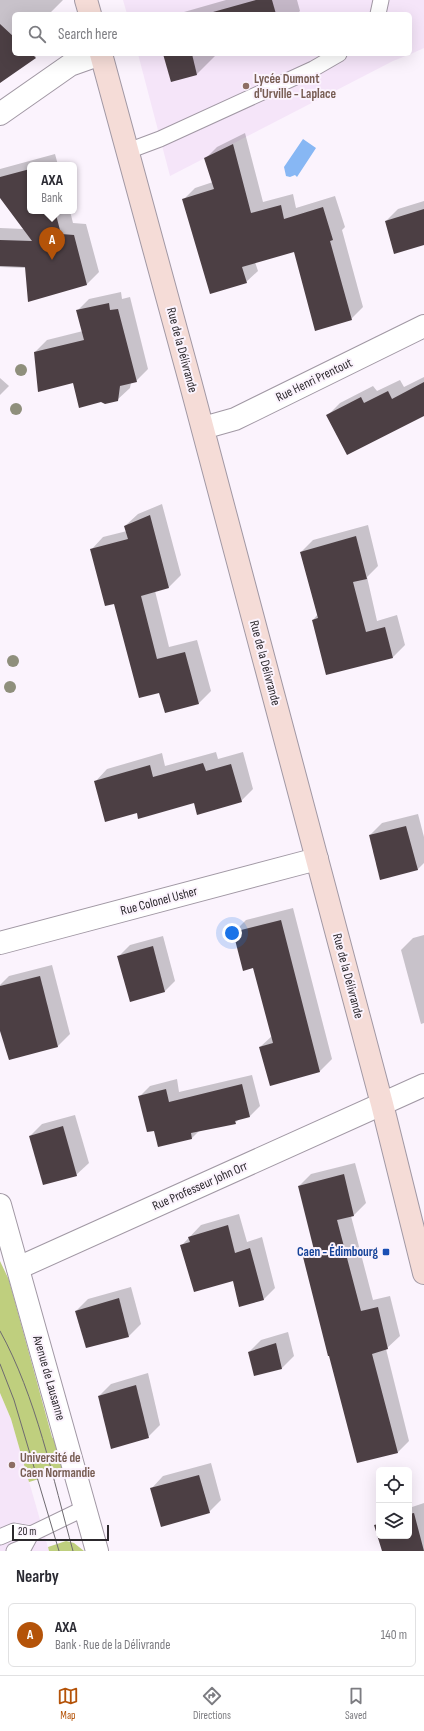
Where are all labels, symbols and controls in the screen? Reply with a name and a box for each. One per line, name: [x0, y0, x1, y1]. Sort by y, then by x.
search box: [12, 12, 412, 56]
icon: search: [26, 23, 48, 45]
text: Search here: [58, 25, 118, 44]
place label: Lycée Dumont d'Urville - Laplace: [254, 71, 336, 102]
marker: Lycée Dumont d'Urville - Laplace: [241, 81, 251, 91]
popup: [27, 162, 77, 214]
text: AXA: [41, 171, 63, 190]
text: Bank: [41, 190, 63, 206]
pin: A: [39, 227, 65, 260]
street label: Rue de la Délivrande: [163, 306, 201, 394]
street label: Rue Henri Prentout: [273, 355, 355, 405]
street label: Rue de la Délivrande: [246, 619, 284, 707]
street label: Rue Colonel Usher: [119, 883, 199, 919]
your location: [222, 923, 242, 943]
street label: Rue de la Délivrande: [329, 932, 367, 1020]
street label: Rue Professeur John Orr: [150, 1158, 250, 1214]
place label: Caen - Édimbourg: [297, 1244, 379, 1260]
marker: Caen - Édimbourg: [381, 1247, 391, 1257]
street label: Avenue de Lausanne: [29, 1333, 69, 1422]
place label: Université de Caen Normandie: [20, 1450, 96, 1481]
marker: Université de Caen Normandie: [7, 1460, 17, 1470]
map controls: [376, 1467, 412, 1539]
button: locate: [376, 1467, 412, 1503]
button: layers: [376, 1503, 412, 1539]
scale bar: [12, 1523, 109, 1542]
text: 20 m: [18, 1525, 36, 1538]
text: Nearby: [16, 1567, 59, 1587]
text: AXA: [55, 1618, 77, 1637]
text: A: [27, 1627, 33, 1643]
text: 140 m: [381, 1627, 407, 1643]
text: Bank · Rue de la Délivrande: [55, 1637, 171, 1653]
tab: Map: [57, 1685, 79, 1722]
tab: Directions: [193, 1685, 231, 1722]
tab: Saved: [345, 1685, 367, 1722]

